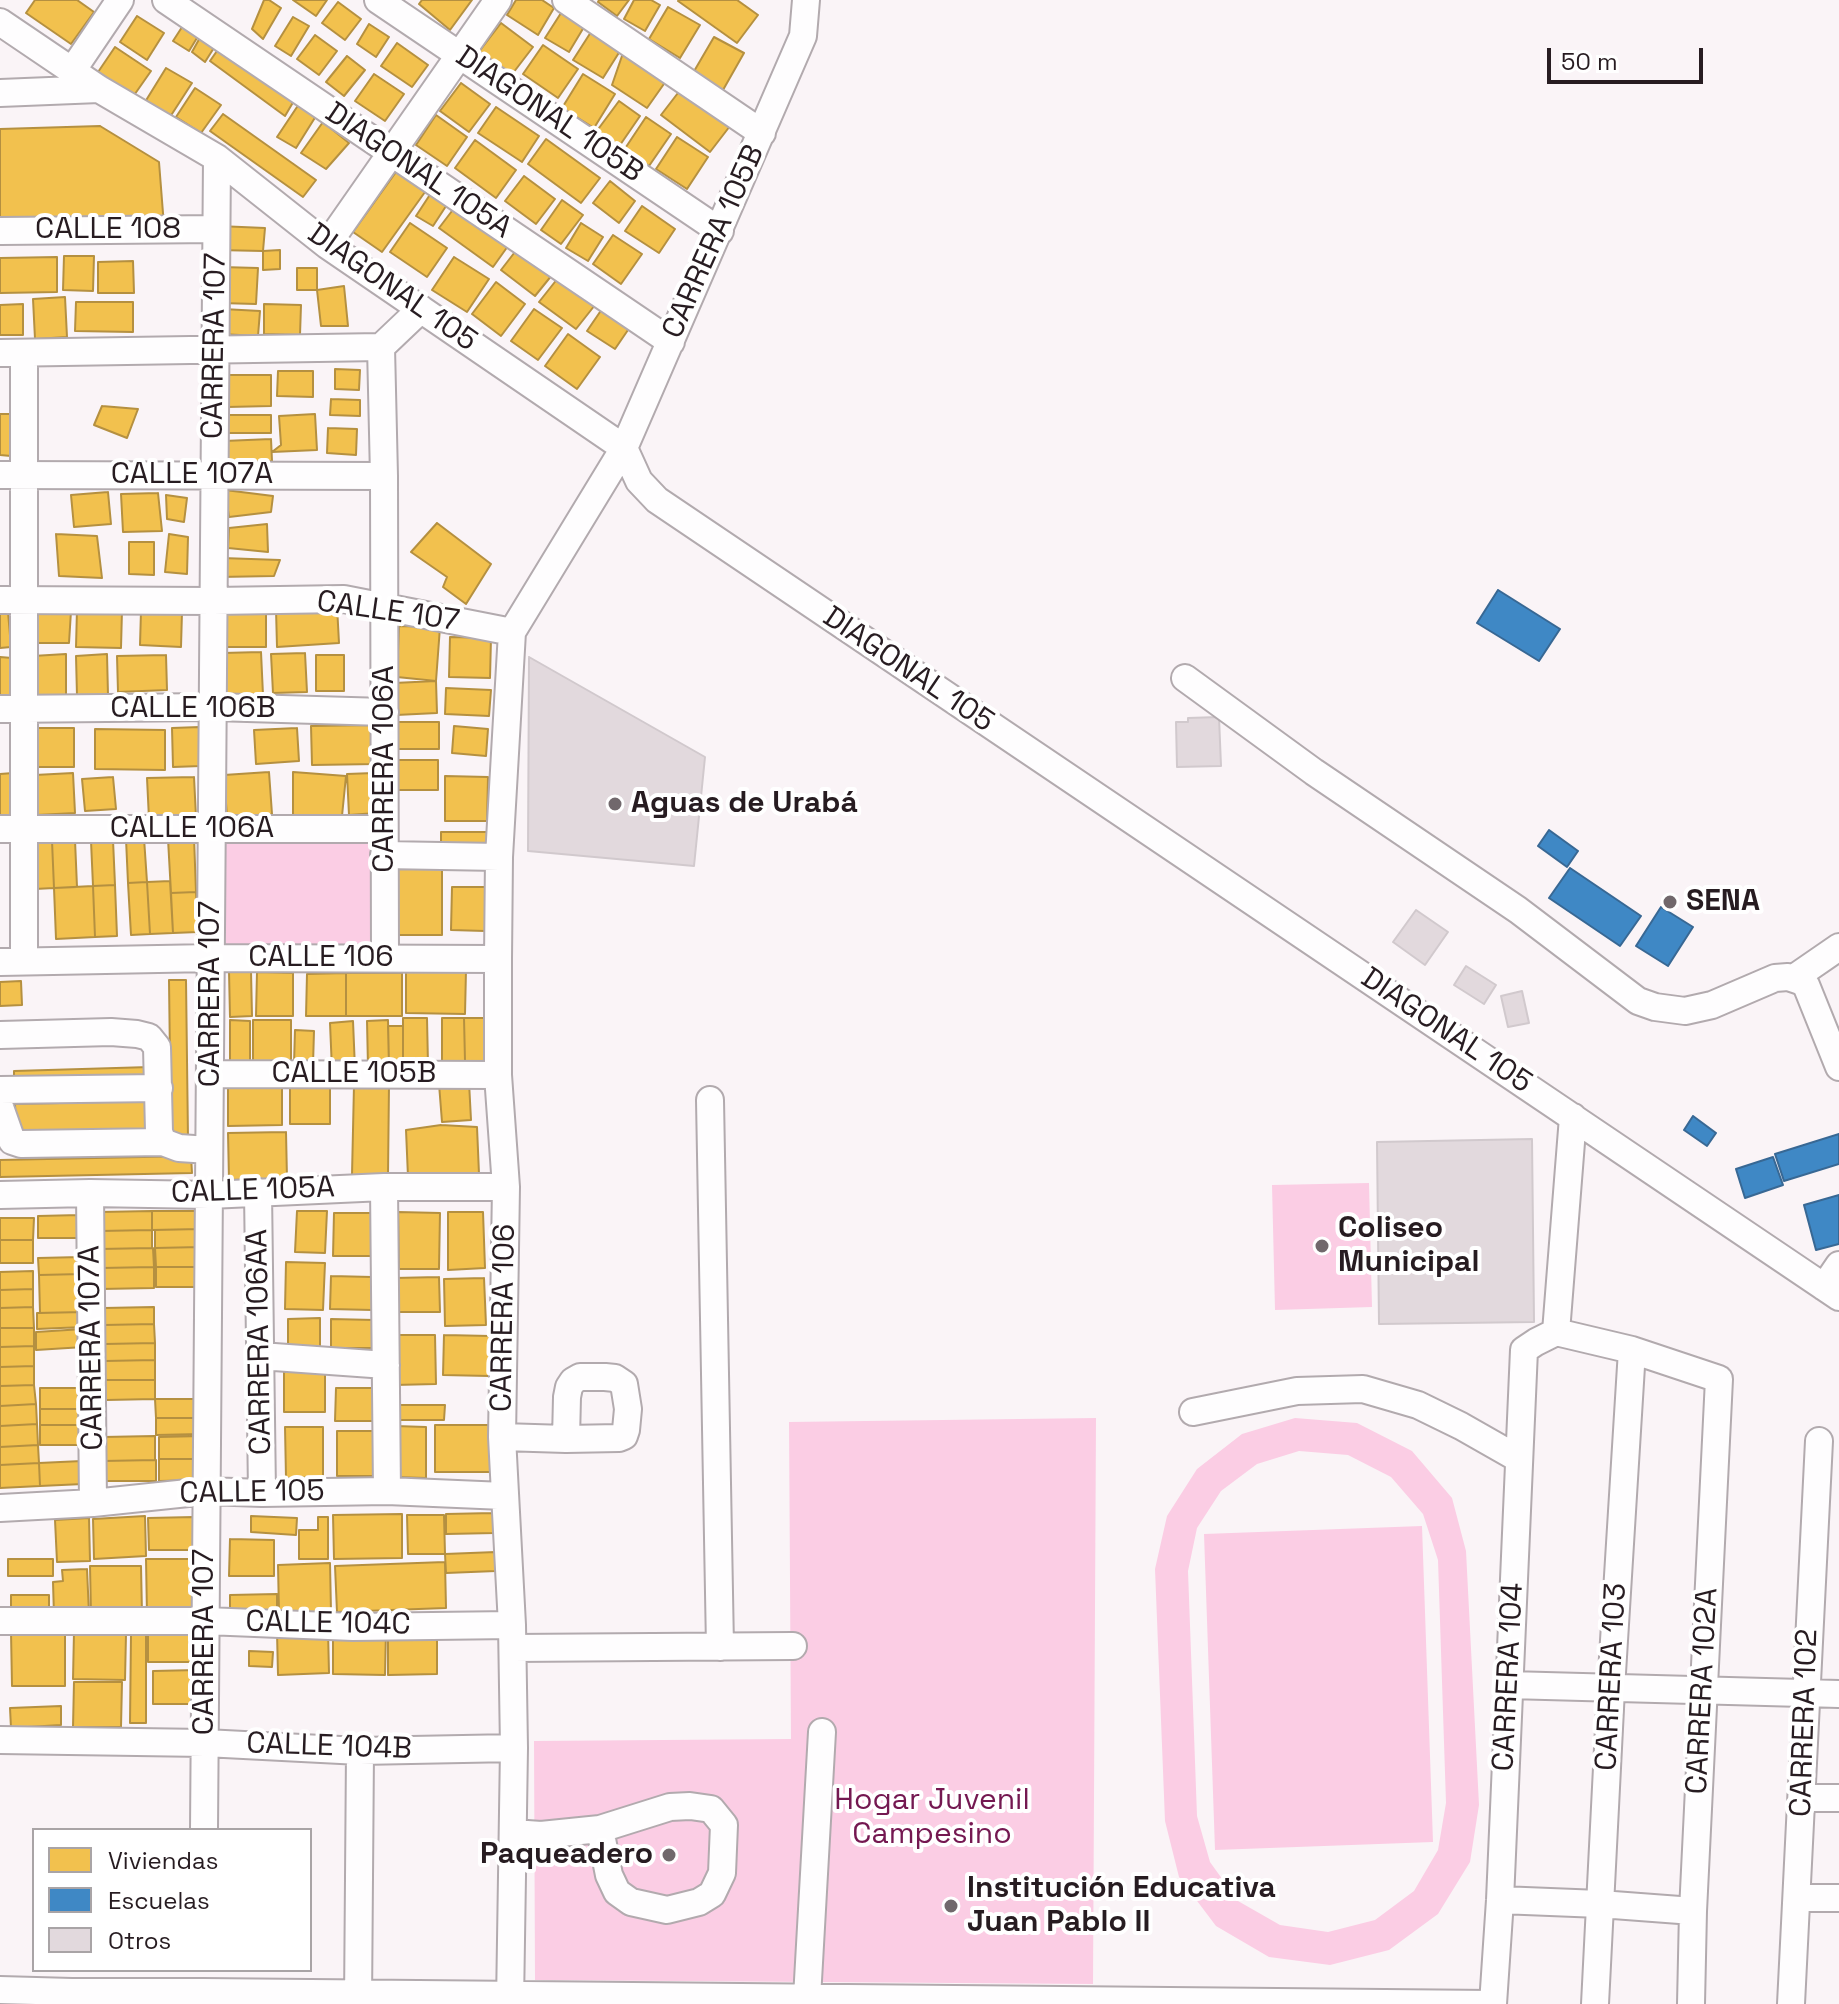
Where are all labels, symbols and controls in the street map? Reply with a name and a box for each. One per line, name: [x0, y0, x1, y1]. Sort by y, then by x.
scale bar: [1551, 32, 1707, 82]
street label: DIAGONAL 105B: [448, 39, 650, 191]
text: 50 m: [1561, 46, 1618, 77]
street label: DIAGONAL 105A: [318, 95, 518, 247]
street label: CARRERA 105B: [655, 140, 773, 344]
street label: CALLE 108: [35, 212, 181, 248]
street label: DIAGONAL 105: [300, 216, 484, 360]
street label: CARRERA 107: [195, 252, 235, 440]
street label: CALLE 107A: [111, 457, 273, 493]
street label: CALLE 107: [314, 584, 462, 640]
street label: DIAGONAL 105: [816, 600, 1000, 740]
street label: CARRERA 106A: [367, 665, 403, 873]
street label: CALLE 106B: [110, 691, 276, 727]
place label: Aguas de Urabá: [631, 786, 858, 822]
marker: Aguas de Urabá: [606, 795, 624, 813]
street label: CALLE 106A: [110, 811, 274, 847]
place label: SENA: [1686, 884, 1760, 920]
marker: SENA: [1661, 893, 1679, 911]
street label: CARRERA 107: [193, 901, 229, 1087]
street label: CALLE 106: [248, 940, 394, 976]
street label: DIAGONAL 105: [1354, 961, 1538, 1101]
street label: CALLE 105B: [272, 1056, 436, 1092]
street label: CALLE 105A: [170, 1170, 336, 1212]
place label: Coliseo Municipal: [1338, 1211, 1479, 1282]
street label: CARRERA 106: [484, 1224, 524, 1412]
street label: CARRERA 106AA: [240, 1229, 280, 1455]
marker: Coliseo Municipal: [1313, 1237, 1331, 1255]
street label: CARRERA 107A: [72, 1245, 112, 1451]
street label: CALLE 105: [179, 1474, 325, 1512]
street label: CARRERA 107: [187, 1549, 223, 1735]
street label: CARRERA 104: [1486, 1582, 1532, 1772]
street label: CARRERA 103: [1589, 1582, 1635, 1772]
street label: CARRERA 102A: [1680, 1587, 1726, 1795]
street label: CALLE 104C: [245, 1605, 411, 1643]
street label: CARRERA 102: [1784, 1628, 1826, 1818]
street label: CALLE 104B: [246, 1726, 412, 1768]
park label: Hogar Juvenil Campesino: [834, 1783, 1030, 1854]
legend: [32, 1828, 312, 1972]
place label: Paqueadero: [480, 1837, 653, 1873]
text: Viviendas: [108, 1845, 218, 1876]
marker: Paqueadero: [660, 1846, 678, 1864]
place label: Institución Educativa Juan Pablo II: [967, 1871, 1276, 1942]
text: Escuelas: [108, 1885, 210, 1916]
marker: Institución Educativa Juan Pablo II: [942, 1897, 960, 1915]
text: Otros: [108, 1925, 171, 1956]

